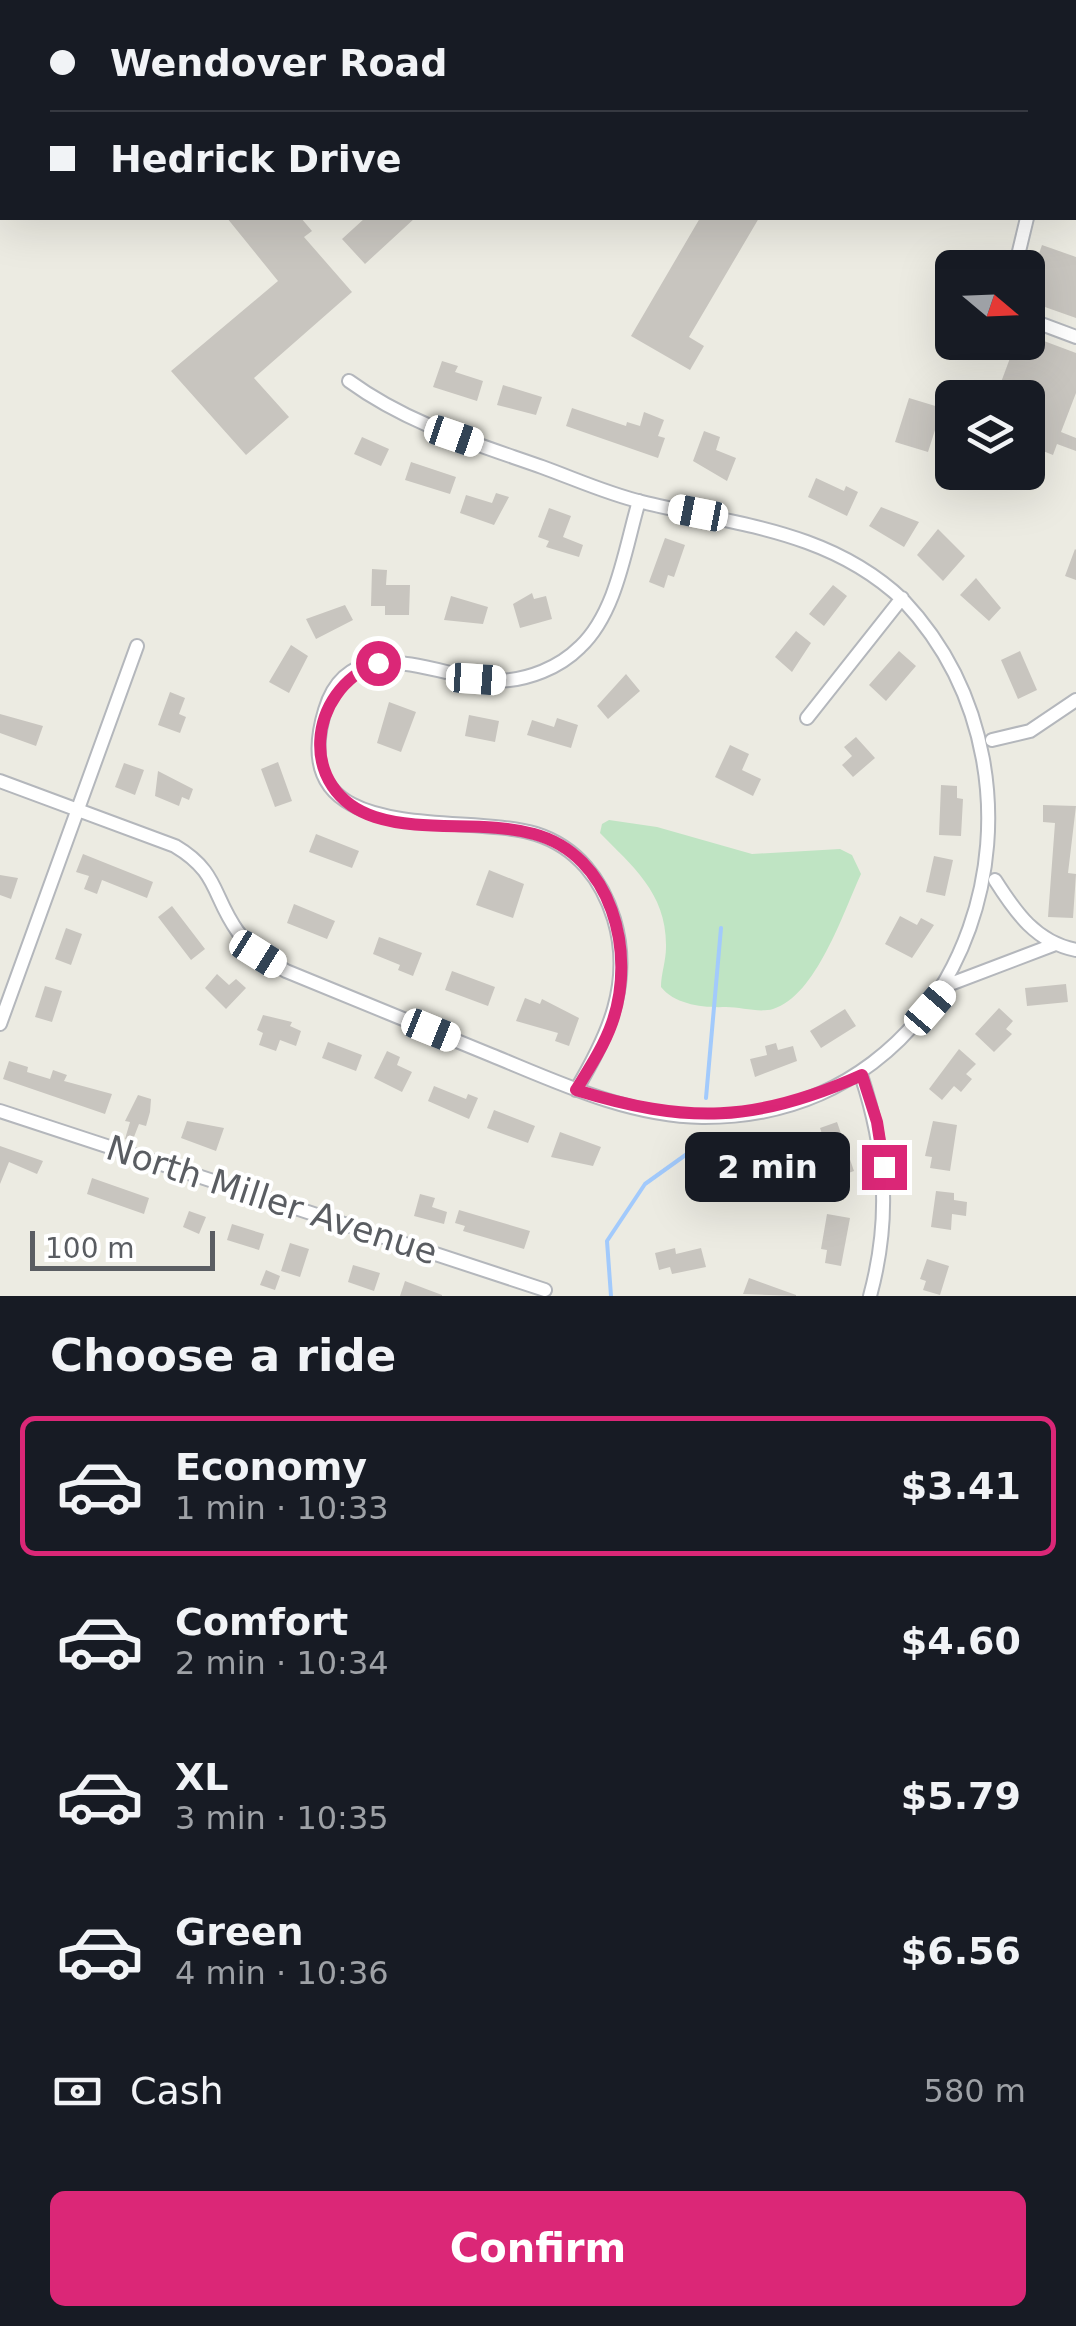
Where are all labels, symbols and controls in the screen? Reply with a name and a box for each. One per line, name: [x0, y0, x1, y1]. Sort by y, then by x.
text: Wendover Road: [110, 41, 447, 85]
text: Hedrick Drive: [110, 137, 401, 181]
north arrow: [935, 250, 1045, 360]
map controls: [935, 250, 1045, 490]
button: layers: [935, 380, 1045, 490]
car: [421, 412, 487, 460]
car: [666, 493, 730, 533]
route start: [356, 641, 401, 686]
car: [445, 662, 507, 696]
car: [225, 925, 291, 983]
car: [899, 976, 961, 1040]
car: [398, 1005, 464, 1055]
street label: North Miller Avenue: [102, 1128, 442, 1272]
callout: 2 min: [684, 1132, 849, 1202]
route end: [862, 1145, 907, 1190]
text: 2 min: [717, 1148, 818, 1186]
scale bar: [30, 1226, 215, 1270]
text: 100 m: [45, 1232, 135, 1265]
text: Choose a ride: [50, 1329, 396, 1382]
icon: car: [55, 1441, 145, 1531]
text: Economy: [175, 1445, 367, 1489]
text: $3.41: [901, 1464, 1021, 1508]
text: 1 min · 10:33: [175, 1489, 389, 1527]
icon: car: [55, 1596, 145, 1686]
text: Comfort: [175, 1600, 348, 1644]
text: $4.60: [901, 1619, 1021, 1663]
text: 2 min · 10:34: [175, 1644, 389, 1682]
icon: car: [55, 1751, 145, 1841]
text: XL: [175, 1755, 229, 1799]
text: $5.79: [901, 1774, 1021, 1818]
text: 3 min · 10:35: [175, 1799, 389, 1837]
icon: car: [55, 1906, 145, 1996]
text: Green: [175, 1910, 304, 1954]
text: $6.56: [901, 1929, 1021, 1973]
text: 4 min · 10:36: [175, 1954, 389, 1992]
icon: cash: [50, 2064, 105, 2119]
text: Cash: [130, 2069, 224, 2113]
text: 580 m: [924, 2072, 1026, 2110]
button: Confirm: [50, 2191, 1026, 2306]

